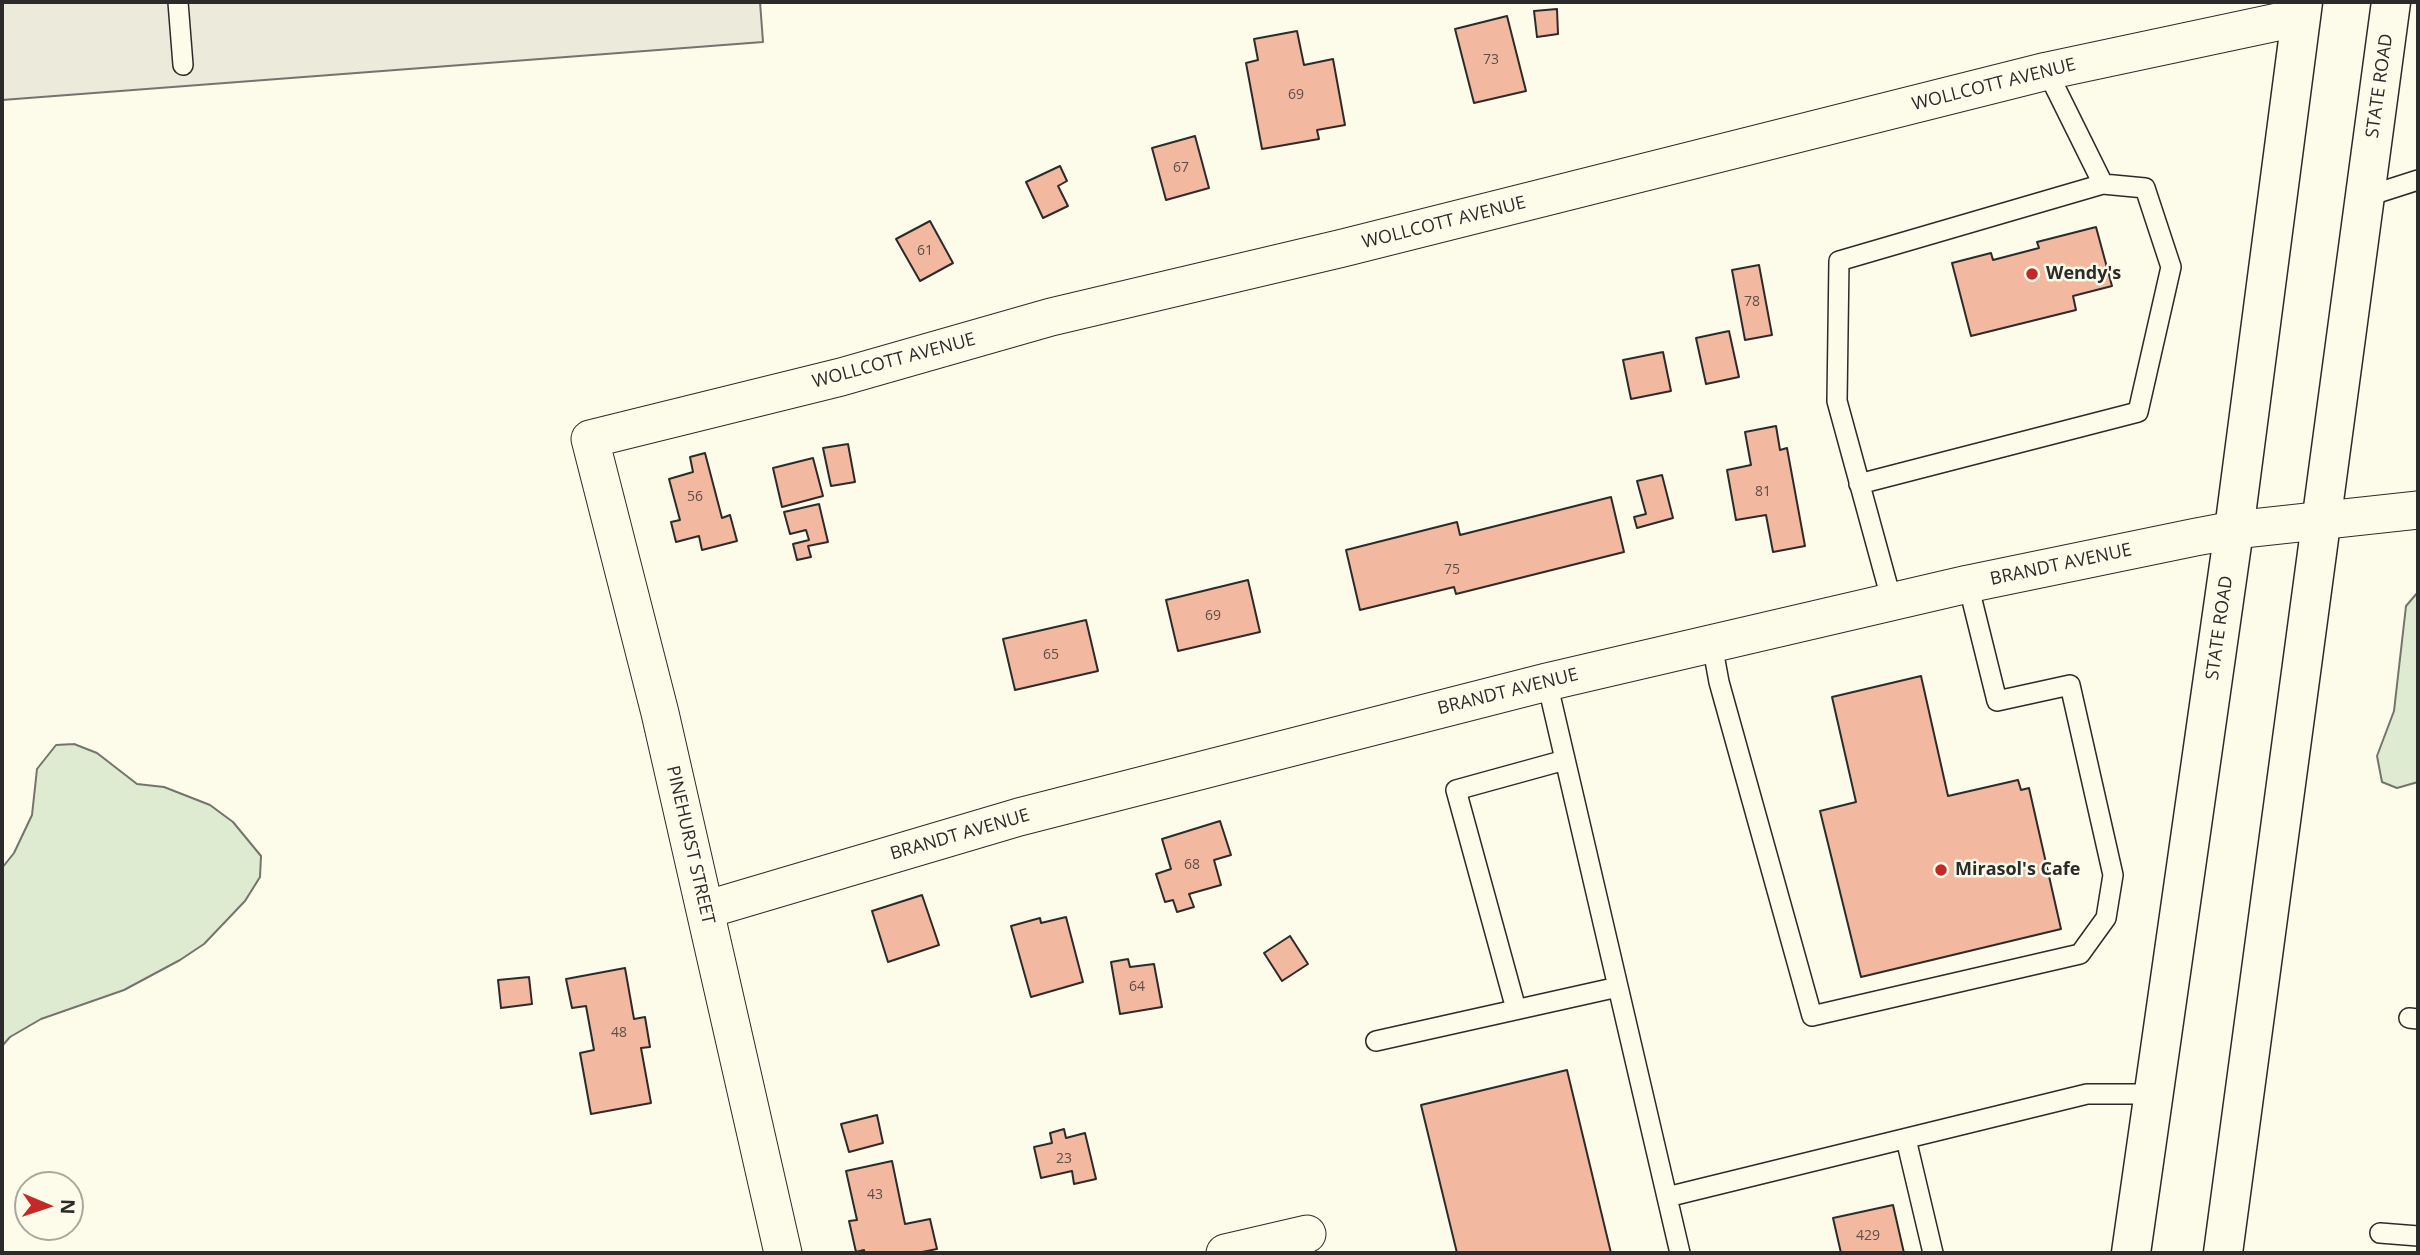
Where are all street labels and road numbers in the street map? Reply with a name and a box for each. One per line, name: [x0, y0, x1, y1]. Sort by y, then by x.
street label: STATE ROAD: [2362, 32, 2398, 140]
street label: WOLLCOTT AVENUE: [1910, 54, 2078, 116]
street label: WOLLCOTT AVENUE: [1360, 192, 1528, 254]
street label: WOLLCOTT AVENUE: [810, 329, 978, 393]
street label: BRANDT AVENUE: [1988, 539, 2134, 591]
street label: STATE ROAD: [2202, 574, 2238, 682]
street label: BRANDT AVENUE: [1435, 664, 1581, 720]
street label: PINEHURST STREET: [661, 764, 719, 926]
street label: BRANDT AVENUE: [888, 805, 1032, 865]

